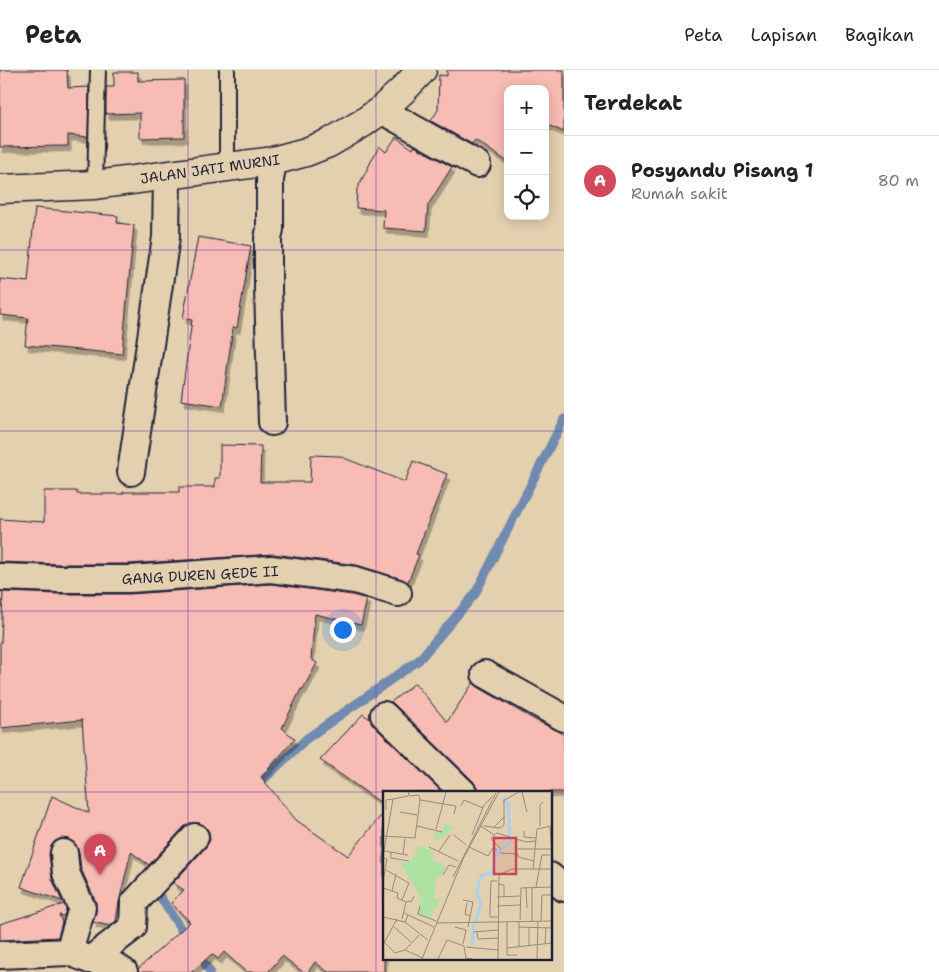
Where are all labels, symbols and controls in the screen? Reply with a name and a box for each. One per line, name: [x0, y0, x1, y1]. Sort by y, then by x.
text: Peta: [25, 19, 81, 51]
text: Peta: [684, 23, 723, 47]
text: Lapisan: [751, 23, 817, 47]
text: Bagikan: [845, 23, 914, 47]
map controls: [504, 85, 549, 220]
button: +: [504, 85, 549, 130]
text: Terdekat: [584, 89, 682, 117]
button: −: [504, 130, 549, 175]
street label: JALAN JATI MURNI: [139, 150, 281, 188]
text: Posyandu Pisang 1: [631, 158, 813, 183]
text: A: [594, 170, 606, 191]
text: 80 m: [878, 170, 919, 191]
button: locate: [504, 175, 549, 220]
text: Rumah sakit: [631, 183, 728, 204]
street label: GANG DUREN GEDE II: [121, 562, 279, 588]
your location: [330, 617, 356, 643]
inset map: [383, 791, 552, 960]
pin: A: [84, 834, 116, 875]

